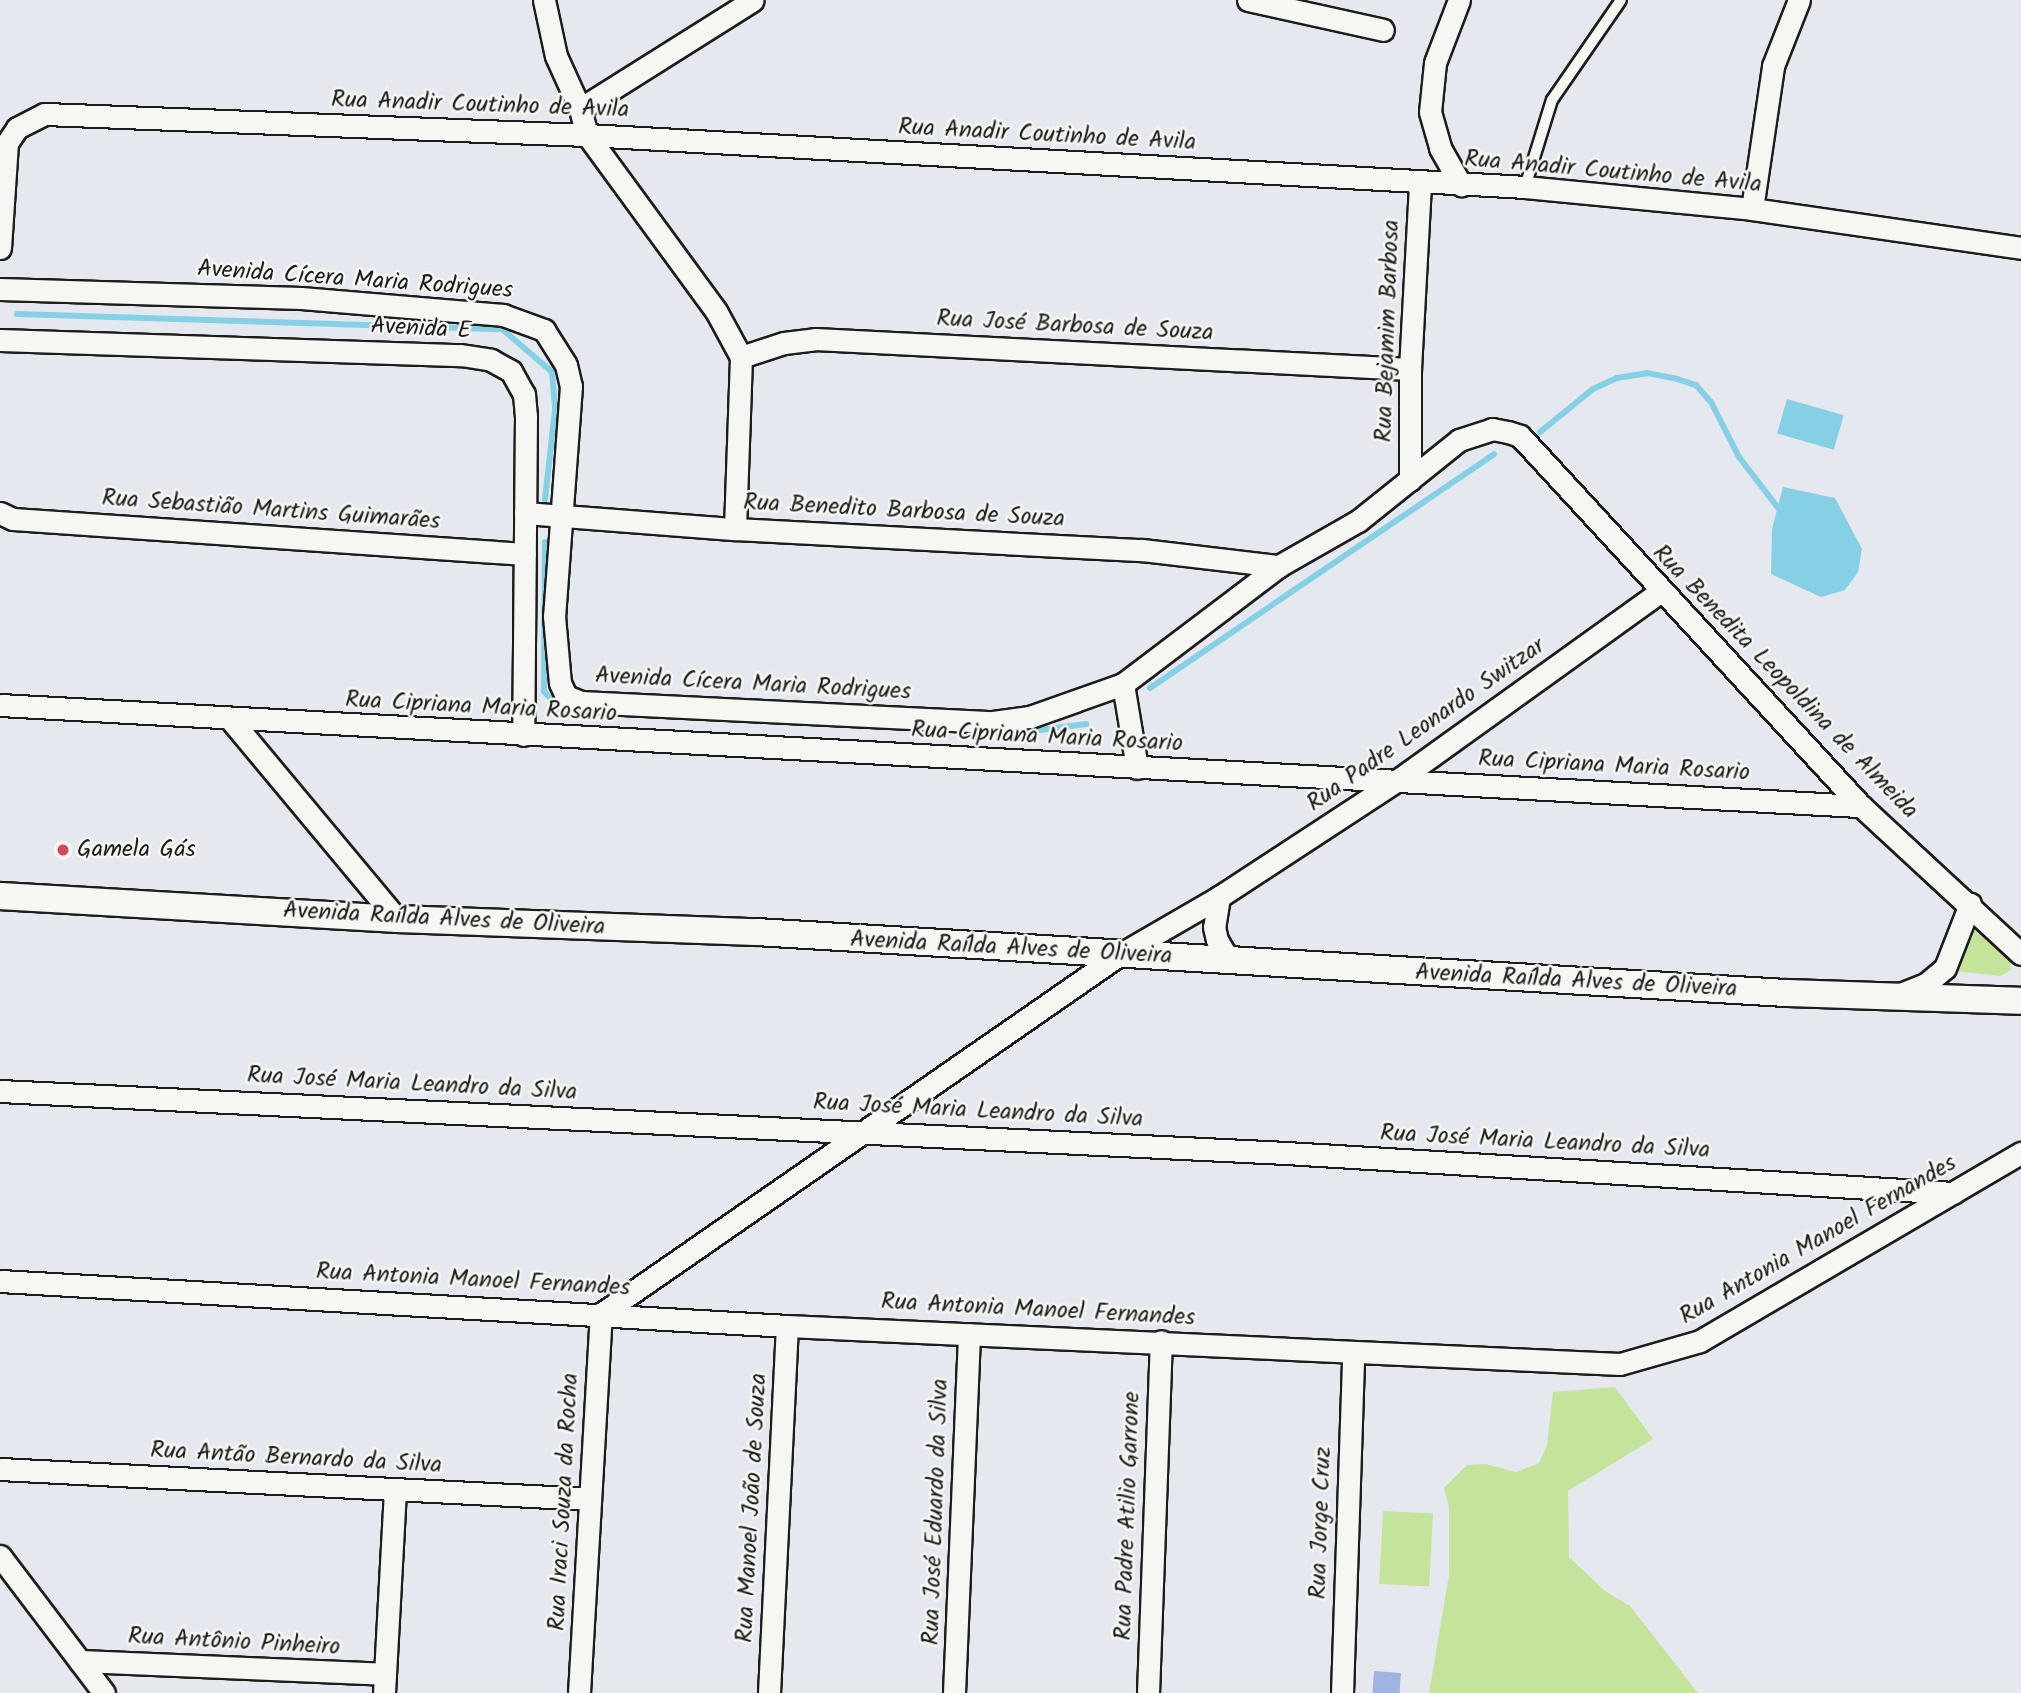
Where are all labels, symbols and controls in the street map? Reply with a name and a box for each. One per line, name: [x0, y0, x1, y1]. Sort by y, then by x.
street label: Rua Anadir Coutinho de Avila: [330, 85, 630, 125]
street label: Rua Anadir Coutinho de Avila: [897, 113, 1197, 157]
street label: Rua Anadir Coutinho de Avila: [1463, 145, 1763, 199]
street label: Rua Bejamim Barbosa: [1370, 219, 1406, 443]
street label: Avenida Cícera Maria Rodrigues: [196, 255, 514, 305]
street label: Rua José Barbosa de Souza: [936, 304, 1214, 348]
street label: Avenida E: [370, 312, 472, 346]
street label: Rua Sebastião Martins Guimarães: [101, 484, 441, 536]
street label: Rua Benedito Barbosa de Souza: [742, 488, 1066, 534]
street label: Rua Benedita Leopoldina de Almeida: [1646, 539, 1924, 825]
street label: Rua Padre Leonardo Switzar: [1301, 632, 1551, 818]
street label: Avenida Cícera Maria Rodrigues: [594, 661, 912, 707]
street label: Rua Cipriana Maria Rosario: [344, 685, 618, 729]
street label: Rua Cipriana Maria Rosario: [910, 715, 1184, 759]
street label: Rua Cipriana Maria Rosario: [1477, 744, 1751, 788]
place label: Gamela Gás: [77, 836, 196, 864]
marker: Gamela Gás: [55, 842, 71, 858]
street label: Avenida Raílda Alves de Oliveira: [282, 896, 606, 942]
street label: Avenida Raílda Alves de Oliveira: [849, 925, 1173, 971]
street label: Avenida Raílda Alves de Oliveira: [1414, 958, 1738, 1004]
street label: Rua José Maria Leandro da Silva: [246, 1061, 578, 1107]
street label: Rua José Maria Leandro da Silva: [812, 1088, 1144, 1134]
street label: Rua José Maria Leandro da Silva: [1379, 1119, 1711, 1165]
street label: Rua Antonia Manoel Fernandes: [1675, 1149, 1961, 1331]
street label: Rua Antonia Manoel Fernandes: [315, 1257, 631, 1303]
street label: Rua Antonia Manoel Fernandes: [880, 1287, 1196, 1333]
street label: Rua Iraci Souza da Rocha: [543, 1372, 585, 1632]
street label: Rua Manoel João de Souza: [731, 1372, 773, 1644]
street label: Rua José Eduardo da Silva: [917, 1378, 955, 1646]
street label: Rua Padre Atilio Garrone: [1109, 1391, 1147, 1641]
street label: Rua Antão Bernardo da Silva: [149, 1436, 443, 1480]
street label: Rua Jorge Cruz: [1304, 1446, 1338, 1600]
street label: Rua Antônio Pinheiro: [127, 1622, 341, 1662]

